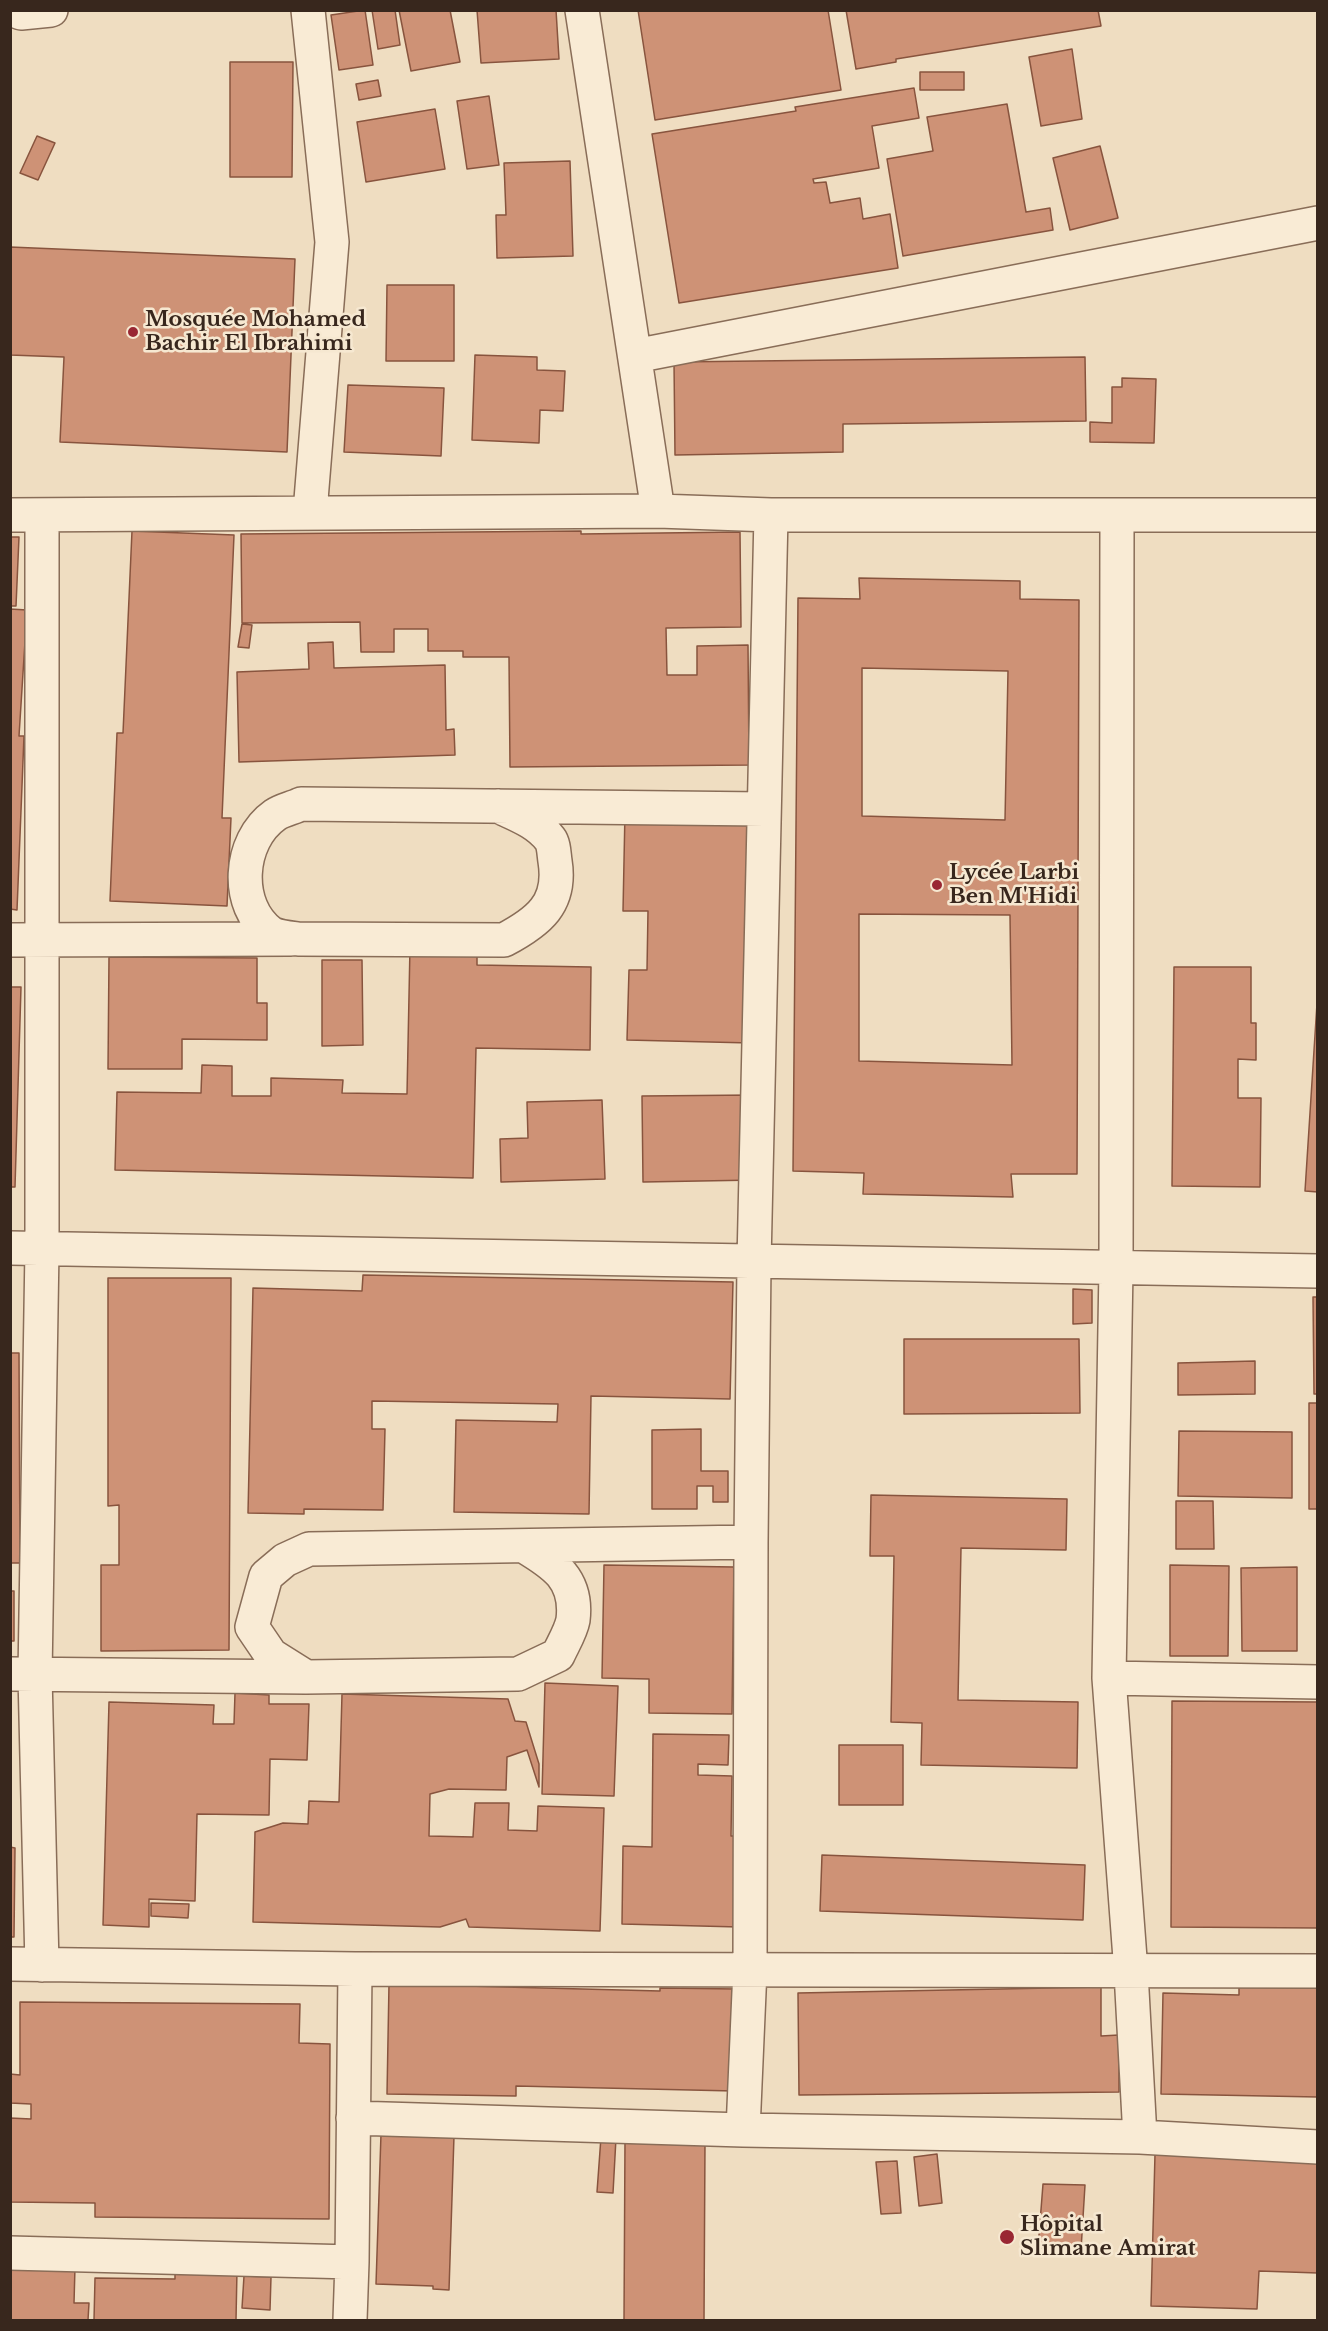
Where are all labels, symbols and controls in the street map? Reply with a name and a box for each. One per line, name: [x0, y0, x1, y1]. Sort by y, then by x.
place label: Mosquée Mohamed Bachir El Ibrahimi: [145, 307, 366, 357]
marker: Mosquée Mohamed Bachir El Ibrahimi: [126, 325, 140, 339]
place label: Lycée Larbi Ben M'Hidi: [949, 860, 1079, 910]
marker: Lycée Larbi Ben M'Hidi: [930, 878, 944, 892]
place label: Hôpital Slimane Amirat: [1020, 2212, 1196, 2262]
marker: Hôpital Slimane Amirat: [998, 2228, 1016, 2246]

